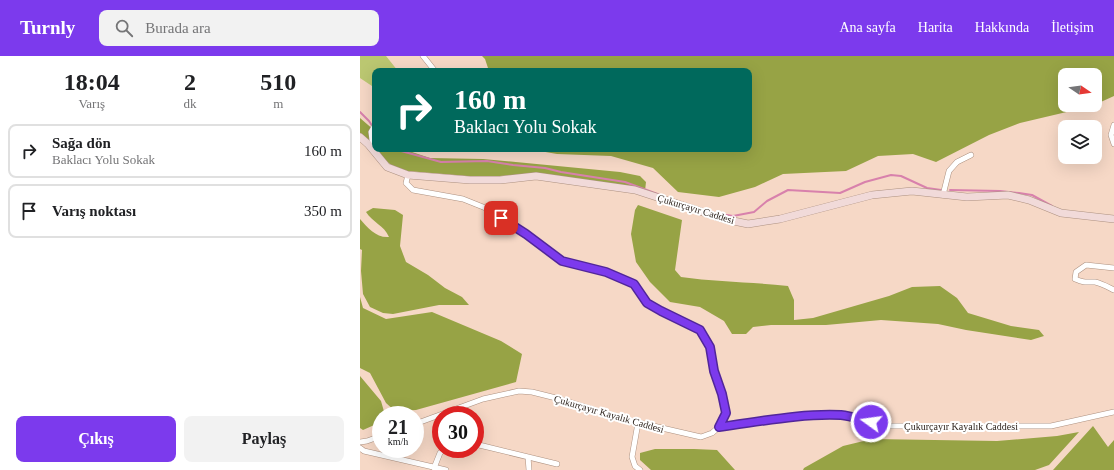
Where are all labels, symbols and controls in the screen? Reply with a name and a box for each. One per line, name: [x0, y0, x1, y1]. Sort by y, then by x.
search box: [99, 10, 379, 46]
text: Turnly: [20, 17, 75, 38]
icon: search: [113, 17, 135, 39]
text: Burada ara: [145, 20, 211, 36]
text: Ana sayfa: [839, 20, 896, 35]
text: Harita: [918, 20, 953, 35]
text: Hakkında: [975, 20, 1029, 35]
text: İletişim: [1051, 20, 1094, 35]
north arrow: [1058, 68, 1102, 112]
map controls: [1058, 68, 1102, 164]
text: 18:04: [64, 69, 120, 95]
text: 2: [184, 69, 196, 95]
text: 510: [260, 69, 296, 95]
icon: right: [388, 84, 440, 136]
text: 160 m: [454, 84, 526, 115]
text: Varış: [78, 96, 105, 111]
text: dk: [184, 96, 197, 111]
text: m: [273, 96, 283, 111]
text: Baklacı Yolu Sokak: [454, 117, 597, 137]
button: layers: [1058, 120, 1102, 164]
text: Sağa dön: [52, 135, 111, 151]
icon: right: [18, 140, 40, 162]
text: 160 m: [304, 143, 342, 159]
text: Baklacı Yolu Sokak: [52, 152, 155, 167]
street label: Çukurçayır Caddesi: [656, 192, 736, 226]
icon: arrive: [18, 200, 40, 222]
pin: [484, 201, 518, 235]
text: Varış noktası: [52, 203, 136, 219]
text: 350 m: [304, 203, 342, 219]
icon: arrive: [490, 207, 512, 229]
street label: Çukurçayır Kayalık Caddesi: [553, 393, 665, 435]
position arrow: [850, 401, 892, 443]
speed limit sign: 30: [432, 406, 484, 458]
button: Çıkış: [16, 416, 176, 462]
button: Paylaş: [184, 416, 344, 462]
text: 21: [388, 416, 408, 438]
street label: Çukurçayır Kayalık Caddesi: [904, 421, 1018, 432]
text: km/h: [388, 436, 408, 447]

